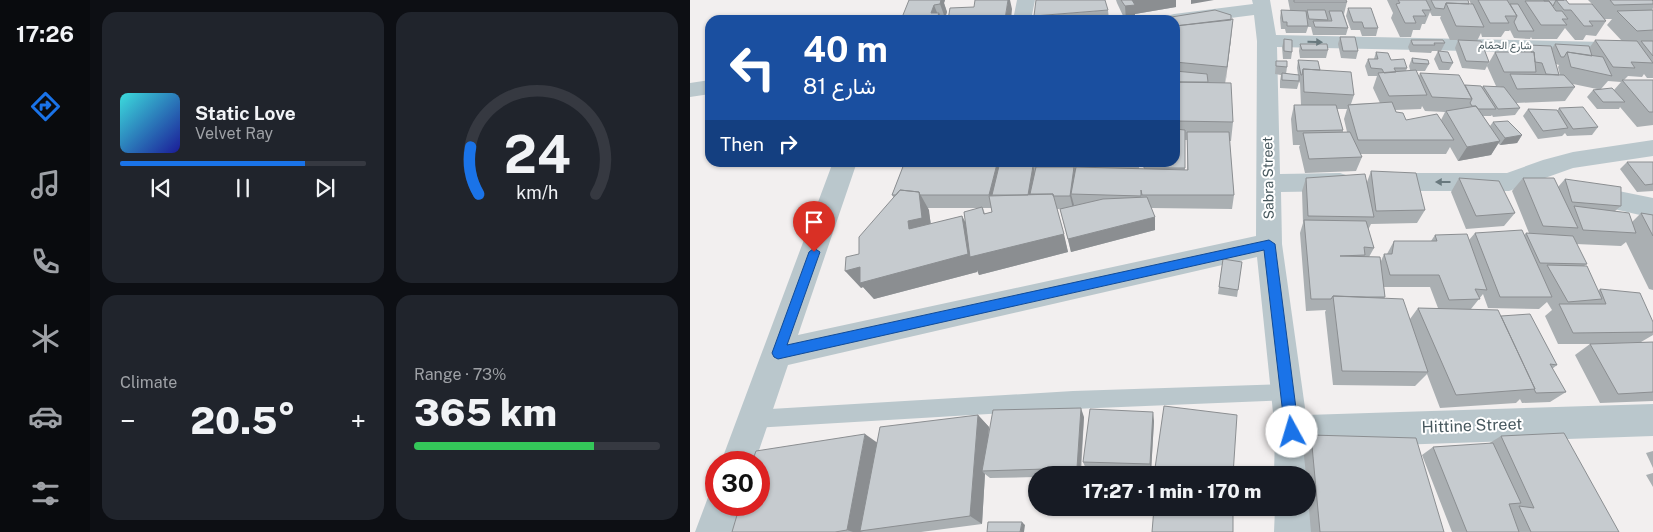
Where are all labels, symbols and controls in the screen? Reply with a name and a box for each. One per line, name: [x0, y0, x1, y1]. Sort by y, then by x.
text: 17:26: [16, 21, 74, 47]
text: 40 m: [803, 29, 888, 70]
icon: left: [720, 35, 785, 100]
one-way arrow: [1308, 38, 1324, 46]
street label: شارع الحمّام: [1478, 39, 1532, 53]
text: شارع 81: [803, 73, 876, 99]
icon: directions: [28, 89, 63, 124]
text: Static Love: [195, 102, 296, 124]
text: Velvet Ray: [195, 124, 273, 143]
text: 24: [503, 124, 571, 185]
icon: right: [774, 130, 802, 158]
text: Then: [720, 133, 764, 155]
street label: Sabra Street: [1259, 137, 1277, 219]
icon: music: [28, 167, 63, 202]
icon: previous: [147, 174, 175, 202]
icon: pause: [229, 174, 257, 202]
icon: next: [311, 174, 339, 202]
one-way arrow: [1435, 178, 1451, 186]
text: km/h: [516, 182, 558, 203]
pin: [793, 201, 835, 252]
icon: arrive: [800, 208, 828, 236]
icon: phone: [28, 244, 63, 279]
icon: climate: [28, 321, 63, 356]
text: Range · 73%: [414, 365, 507, 384]
text: Climate: [120, 373, 177, 392]
text: 365 km: [414, 390, 557, 435]
text: 20.5°: [190, 398, 296, 443]
icon: car: [28, 399, 63, 434]
text: −: [120, 404, 136, 437]
text: +: [350, 404, 366, 437]
position arrow: [1265, 405, 1317, 457]
street label: Hittine Street: [1421, 414, 1523, 437]
speed limit sign: 30: [705, 451, 770, 516]
icon: filters: [28, 476, 63, 511]
text: 17:27 · 1 min · 170 m: [1083, 480, 1261, 502]

